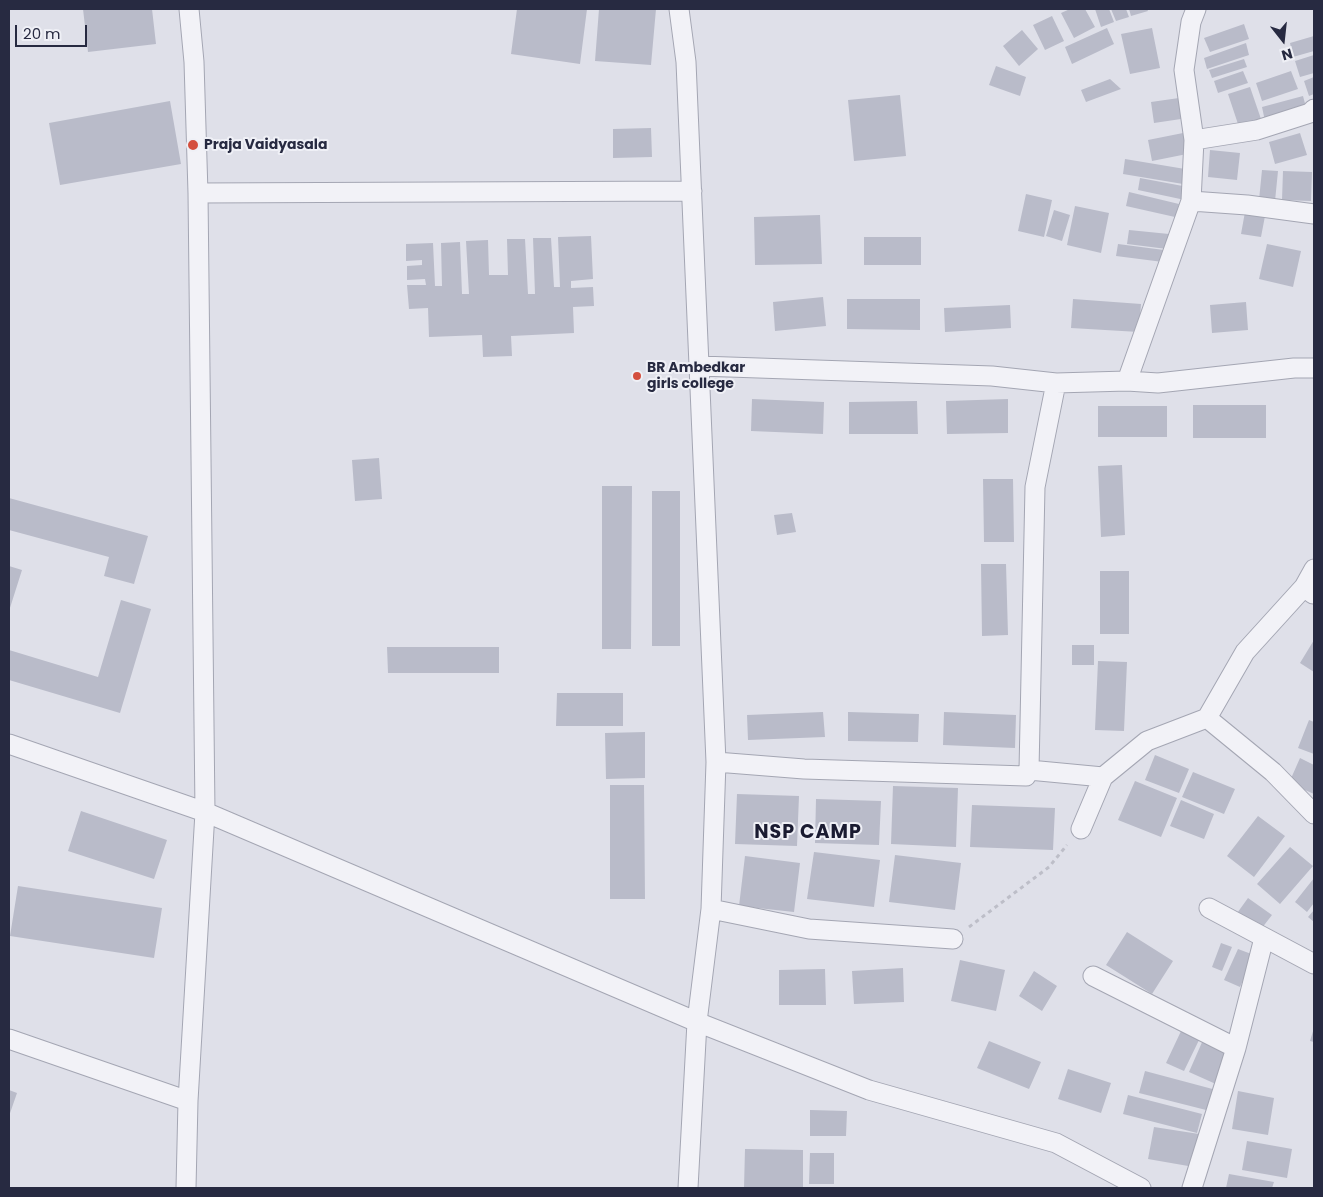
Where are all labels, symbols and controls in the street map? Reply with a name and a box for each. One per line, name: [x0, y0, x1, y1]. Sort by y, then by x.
scale bar: [18, 15, 90, 47]
north arrow: [1258, 15, 1308, 65]
text: 20 m: [23, 23, 61, 44]
text: N: [1279, 43, 1295, 65]
place label: Praja Vaidyasala: [204, 137, 327, 153]
marker: Praja Vaidyasala: [186, 138, 200, 152]
place label: BR Ambedkar girls college: [647, 360, 745, 392]
marker: BR Ambedkar girls college: [631, 370, 643, 382]
district label: NSP CAMP: [753, 822, 863, 844]

